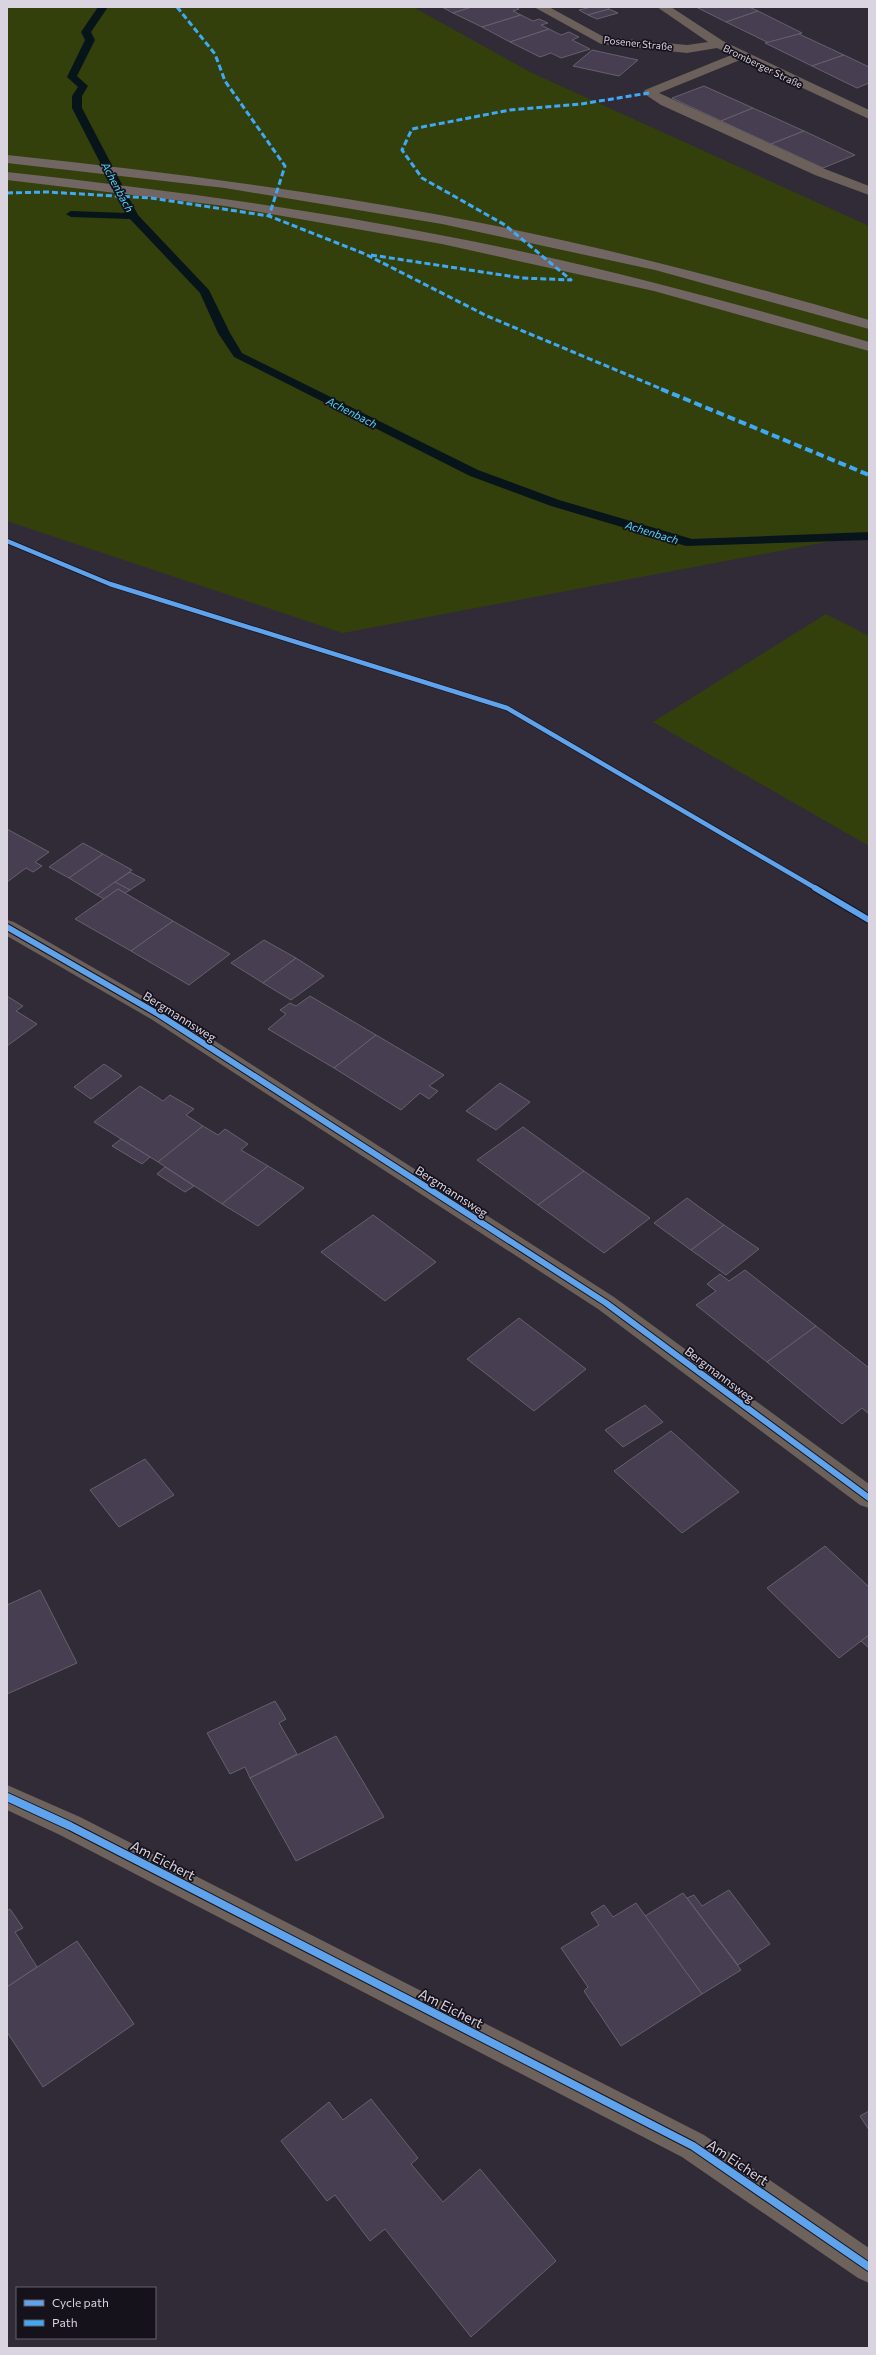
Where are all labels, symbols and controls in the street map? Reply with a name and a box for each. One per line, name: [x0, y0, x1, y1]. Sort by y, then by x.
street label: Posener Straße: [603, 33, 673, 53]
street label: Bromberger Straße: [721, 42, 805, 90]
water label: Achenbach: [99, 159, 137, 214]
water label: Achenbach: [324, 393, 379, 430]
water label: Achenbach: [623, 517, 680, 546]
street label: Bergmannsweg: [141, 988, 220, 1044]
street label: Bergmannsweg: [413, 1162, 491, 1220]
street label: Bergmannsweg: [682, 1343, 758, 1405]
street label: Am Eichert: [128, 1837, 198, 1884]
street label: Am Eichert: [416, 1985, 486, 2032]
street label: Am Eichert: [704, 2135, 772, 2189]
legend: [16, 2287, 156, 2339]
text: Cycle path: [52, 2295, 109, 2309]
text: Path: [52, 2315, 78, 2329]

